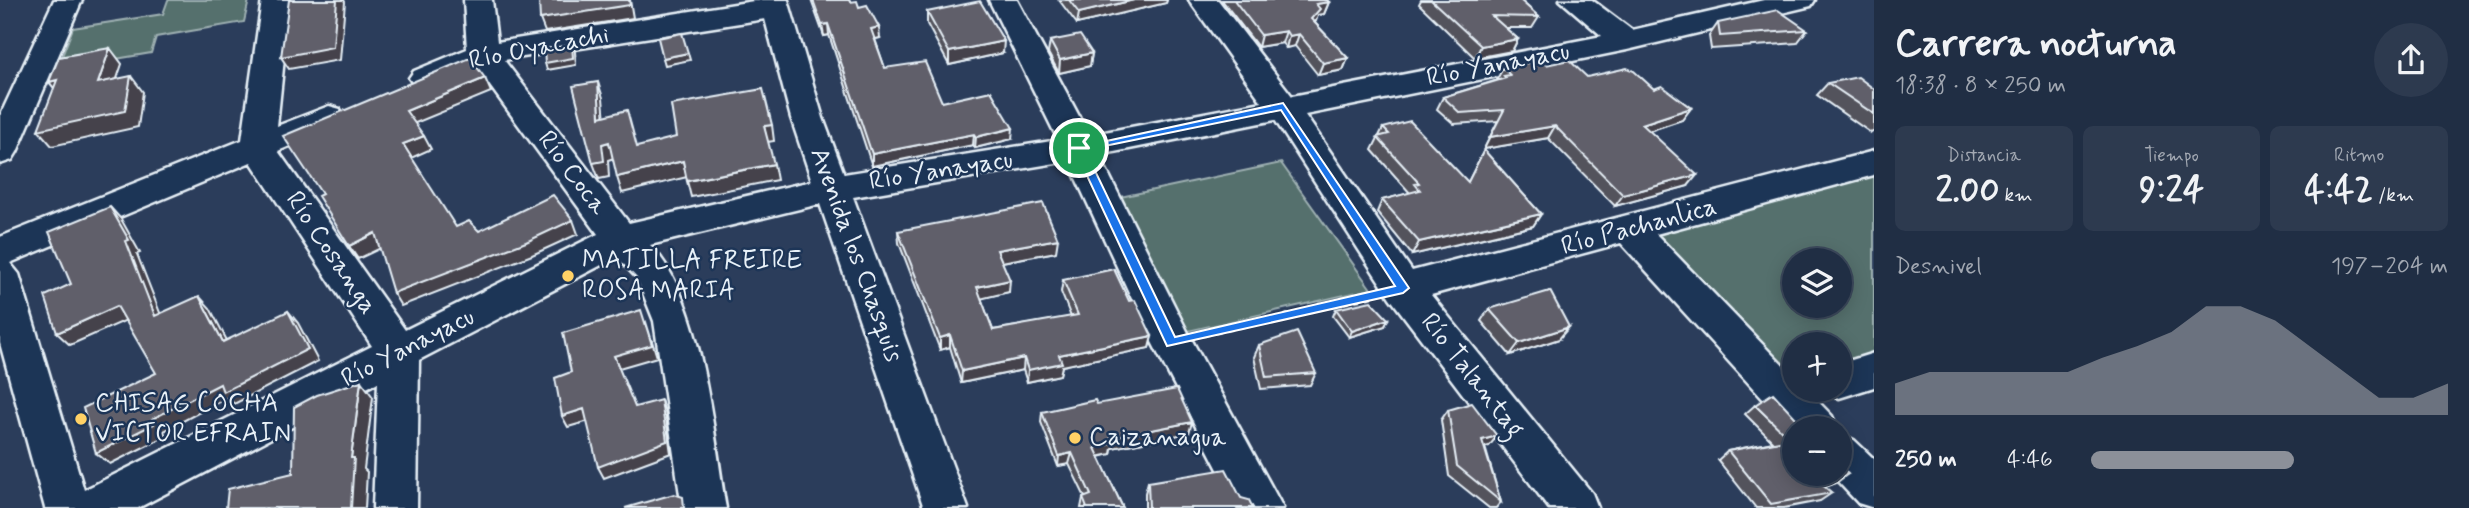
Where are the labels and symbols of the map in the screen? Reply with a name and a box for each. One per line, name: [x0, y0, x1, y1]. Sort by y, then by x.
street label: Río Oyacachi: [466, 18, 612, 78]
street label: Río Yanayacu: [1424, 34, 1572, 96]
pin: [1049, 118, 1109, 178]
street label: Río Coca: [529, 124, 615, 222]
street label: Avenida los Chasquis: [801, 143, 911, 367]
street label: Río Yanayacu: [867, 143, 1015, 199]
street label: Río Cosanga: [277, 185, 385, 321]
street label: Río Pachanlica: [1557, 190, 1721, 264]
place label: MATILLA FREIRE ROSA MARIA: [582, 244, 802, 308]
marker: MATILLA FREIRE ROSA MARIA: [560, 268, 576, 284]
street label: Río Yanayacu: [336, 300, 480, 396]
street label: Río Talantag: [1410, 306, 1532, 447]
place label: CHISAG COCHA VICTOR EFRAIN: [95, 387, 291, 451]
marker: CHISAG COCHA VICTOR EFRAIN: [73, 411, 89, 427]
place label: Caizanagua: [1089, 421, 1226, 455]
marker: Caizanagua: [1067, 430, 1083, 446]

